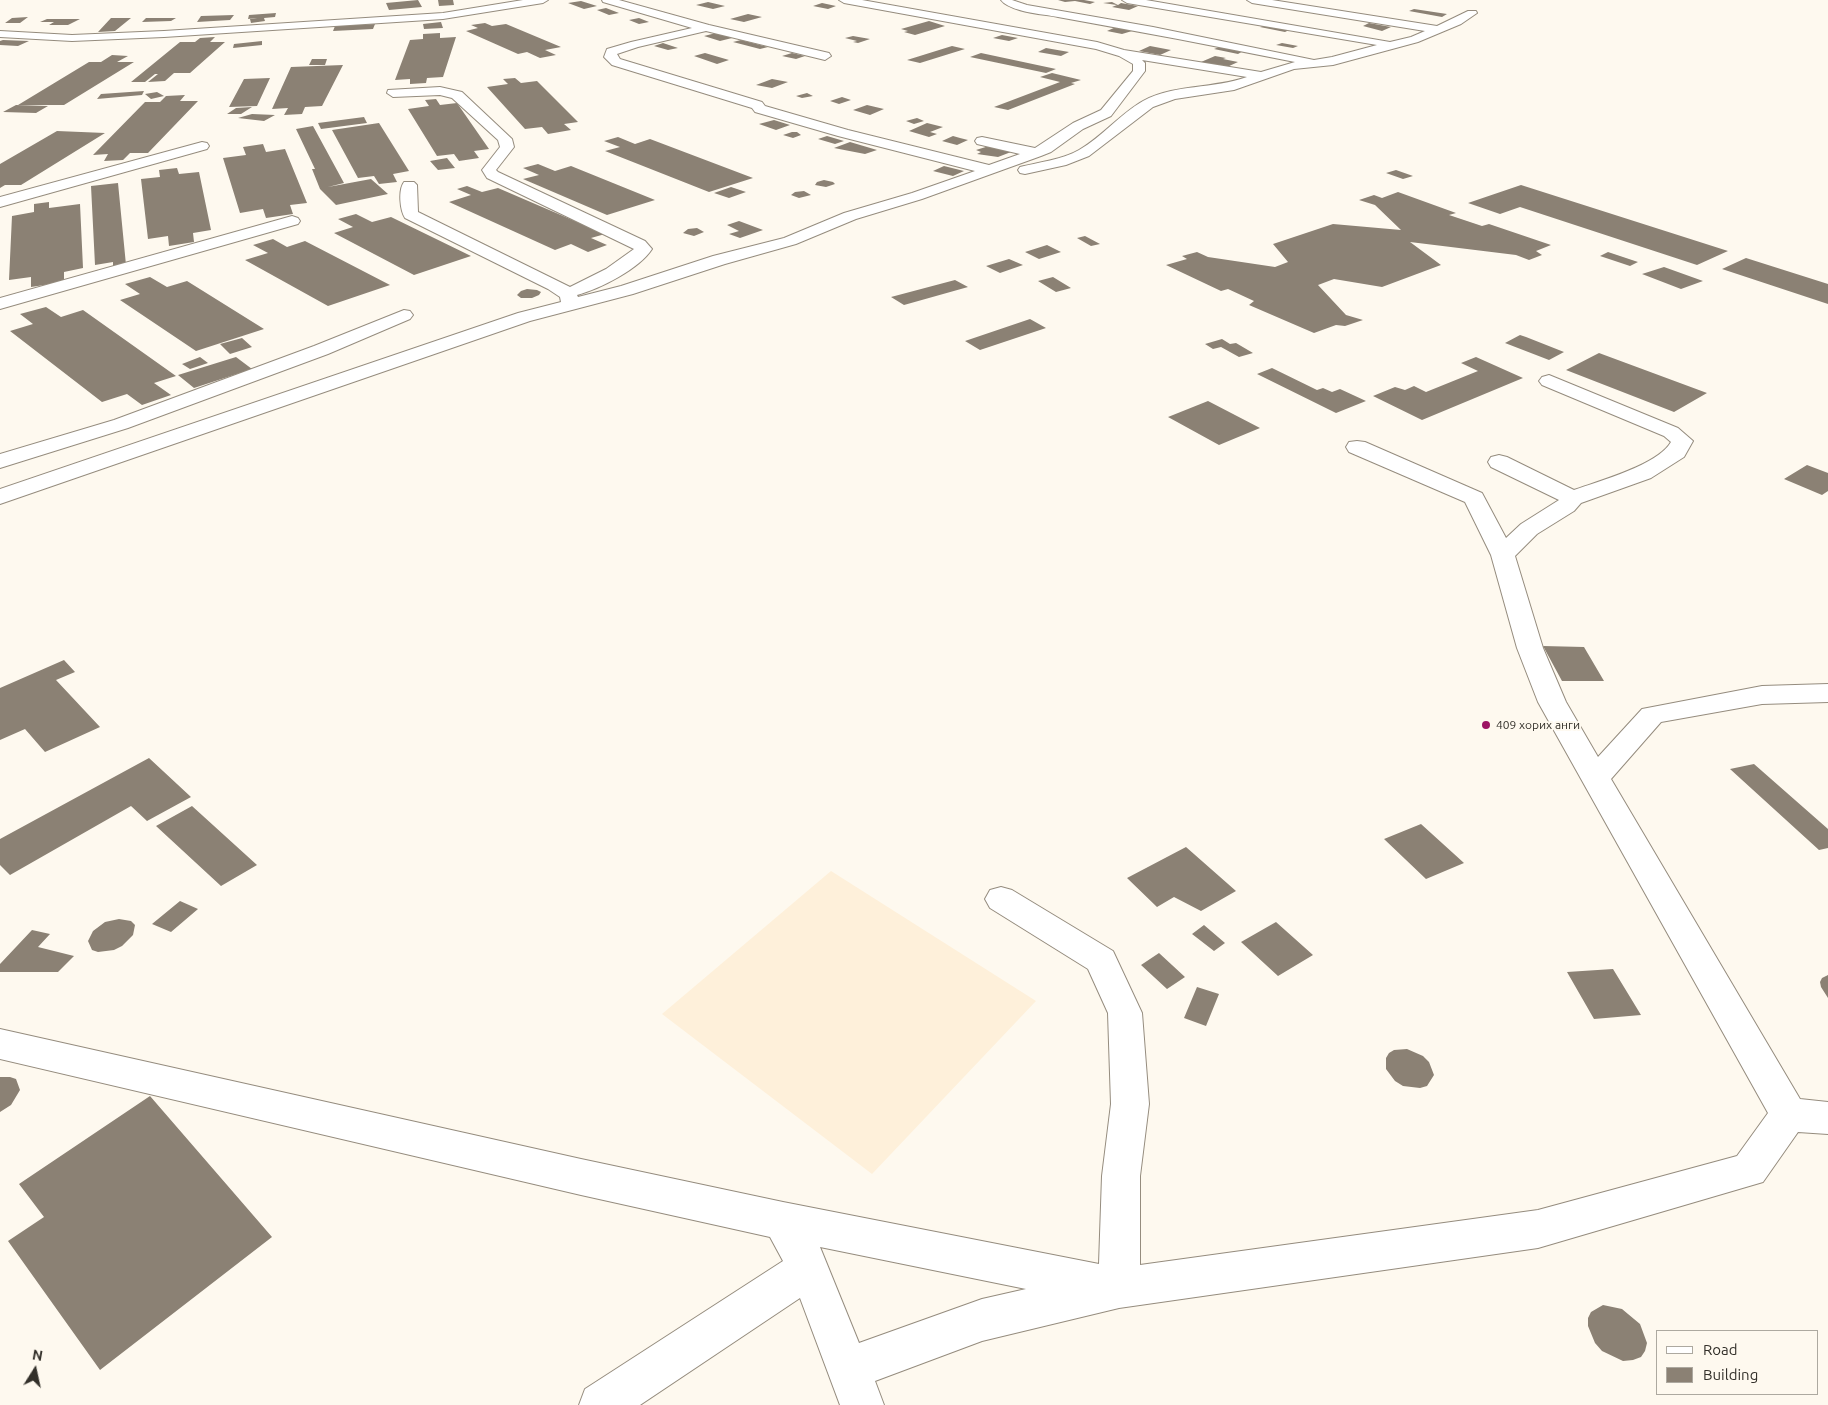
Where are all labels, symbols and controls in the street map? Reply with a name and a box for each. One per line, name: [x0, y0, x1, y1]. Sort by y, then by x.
place label: 409 хорих анги: [1496, 718, 1580, 732]
marker: 409 хорих анги: [1480, 719, 1492, 731]
legend: [1656, 1330, 1818, 1395]
text: Road: [1703, 1341, 1738, 1358]
north arrow: [10, 1345, 60, 1395]
text: N: [31, 1346, 44, 1364]
text: Building: [1703, 1366, 1758, 1383]

